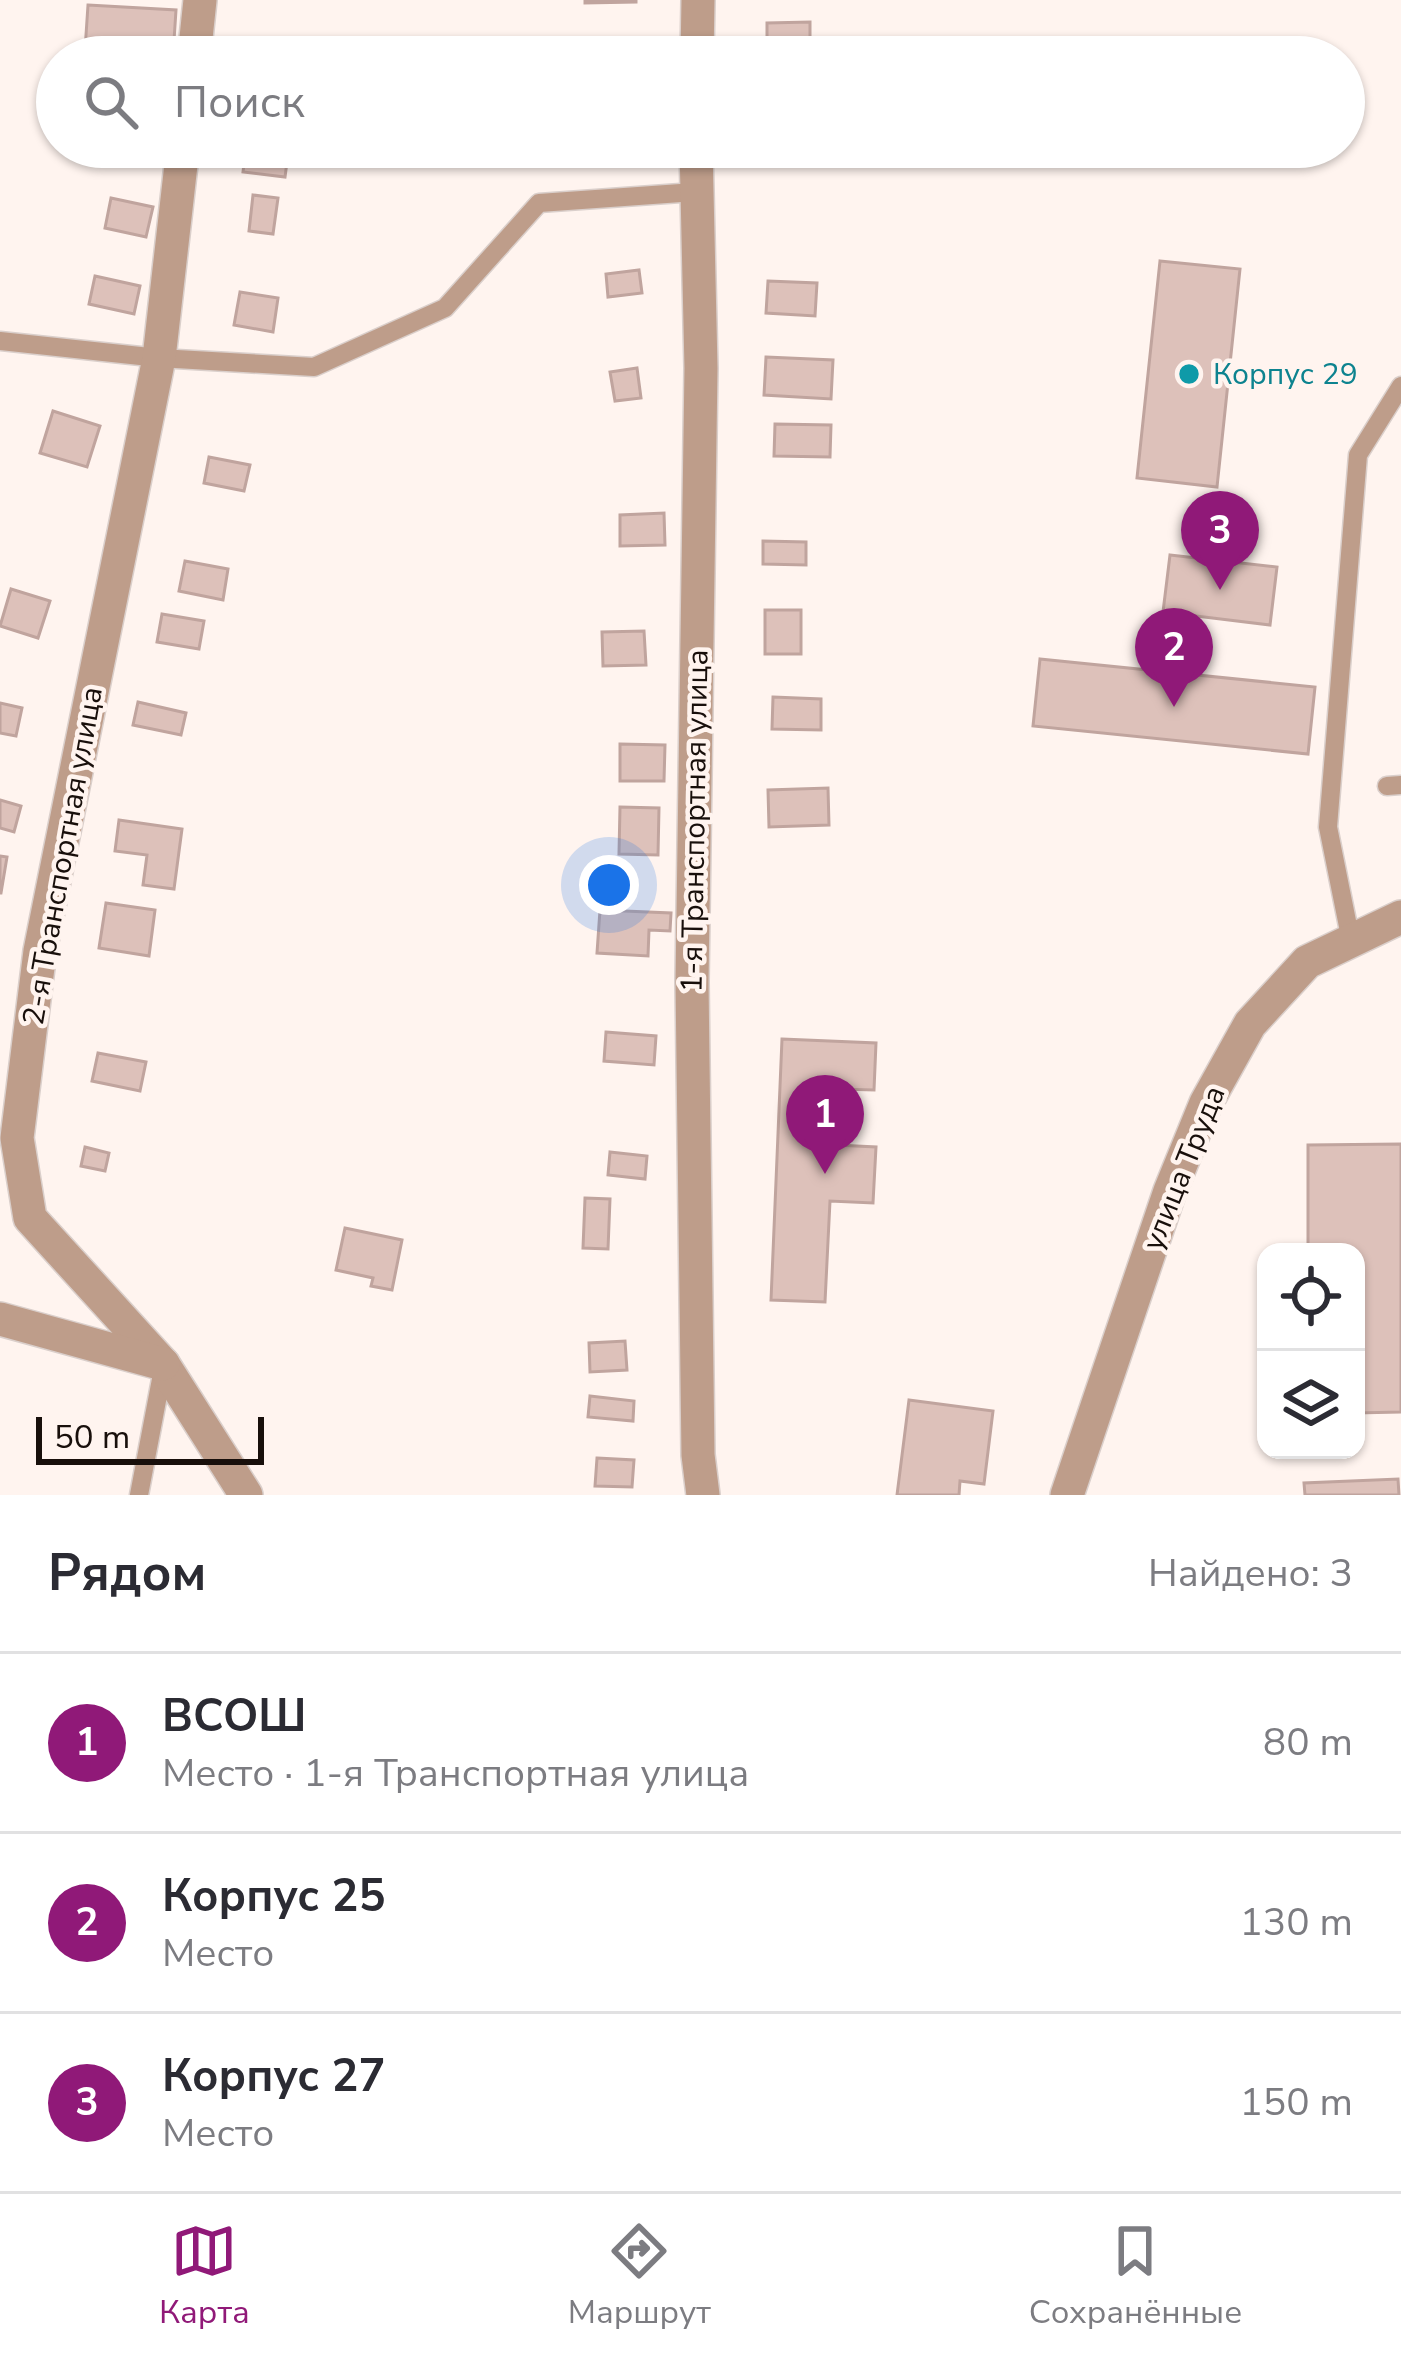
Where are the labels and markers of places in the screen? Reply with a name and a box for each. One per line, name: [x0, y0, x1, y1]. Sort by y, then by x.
place label: Корпус 29: [1213, 354, 1358, 395]
marker: Корпус 29: [1176, 361, 1202, 387]
pin: 3: [1181, 491, 1259, 590]
pin: 2: [1135, 608, 1213, 707]
pin: 1: [786, 1075, 864, 1174]

